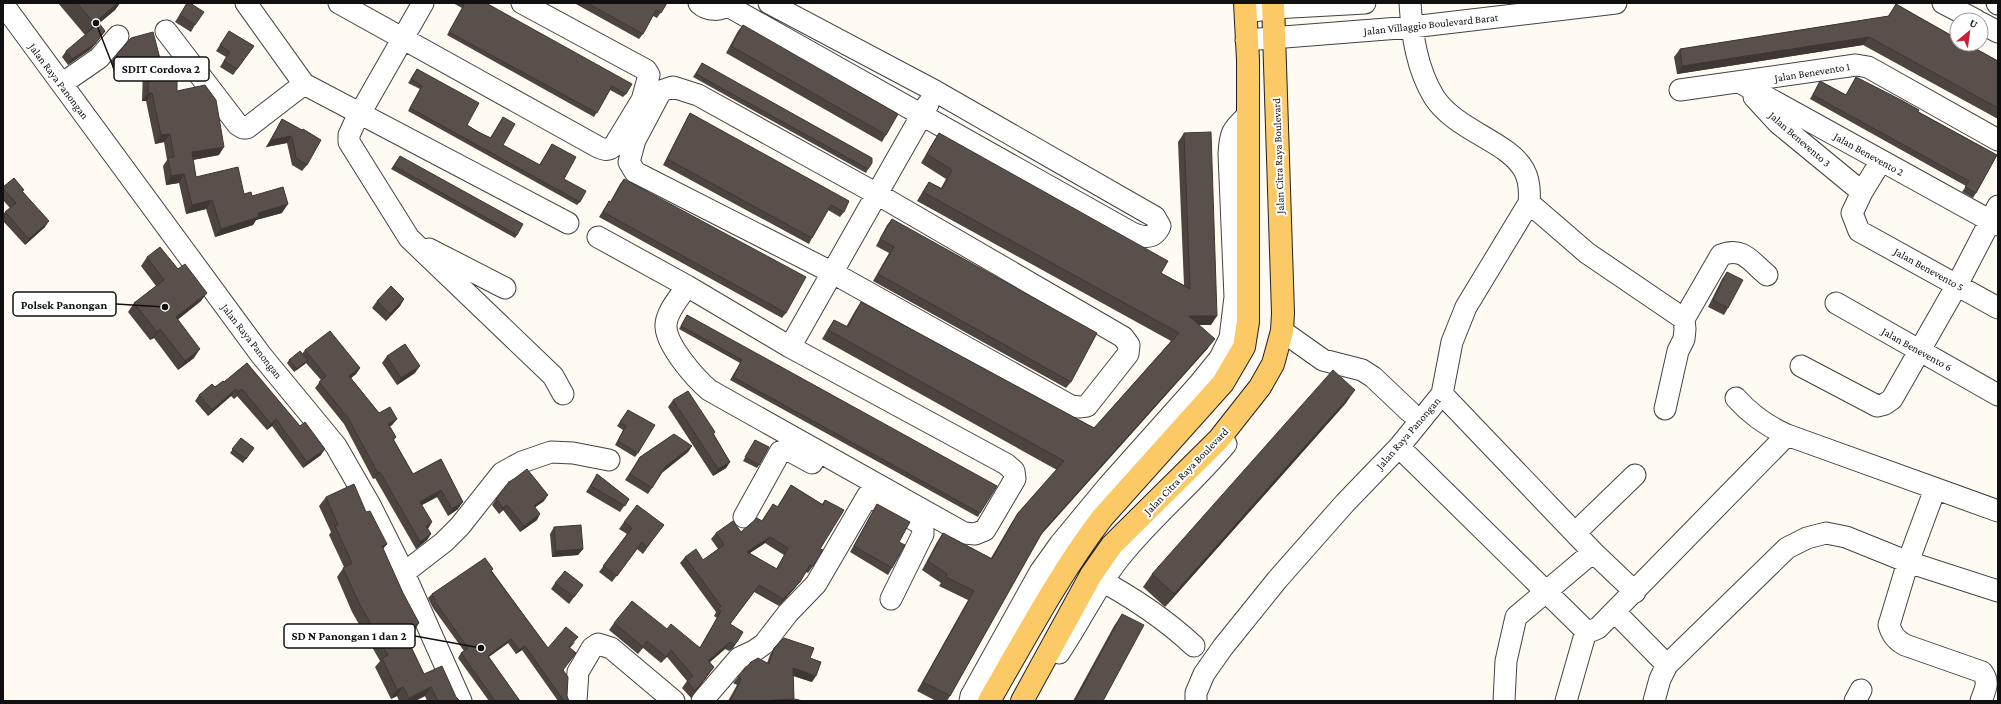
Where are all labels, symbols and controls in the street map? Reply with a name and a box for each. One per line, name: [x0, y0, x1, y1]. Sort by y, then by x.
street label: Jalan Villaggio Boulevard Barat: [1362, 11, 1499, 38]
north arrow: [1949, 12, 1989, 52]
text: U: [1968, 16, 1980, 31]
street label: Jalan Raya Panongan: [25, 40, 91, 122]
callout: SDIT Cordova 2: [114, 57, 209, 81]
street label: Jalan Benevento 1: [1772, 60, 1851, 85]
text: SDIT Cordova 2: [122, 62, 200, 76]
street label: Jalan Citra Raya Boulevard: [1270, 98, 1287, 215]
street label: Jalan Benevento 3: [1765, 108, 1833, 170]
street label: Jalan Benevento 2: [1831, 129, 1906, 179]
street label: Jalan Benevento 5: [1891, 244, 1966, 294]
callout: Polsek Panongan: [13, 292, 116, 316]
text: Polsek Panongan: [21, 298, 107, 312]
street label: Jalan Raya Panongan: [218, 300, 285, 381]
street label: Jalan Benevento 6: [1879, 324, 1954, 374]
street label: Jalan Raya Panongan: [1373, 394, 1443, 473]
street label: Jalan Citra Raya Boulevard: [1141, 425, 1231, 518]
callout: SD N Panongan 1 dan 2: [284, 624, 415, 648]
text: SD N Panongan 1 dan 2: [291, 629, 407, 643]

